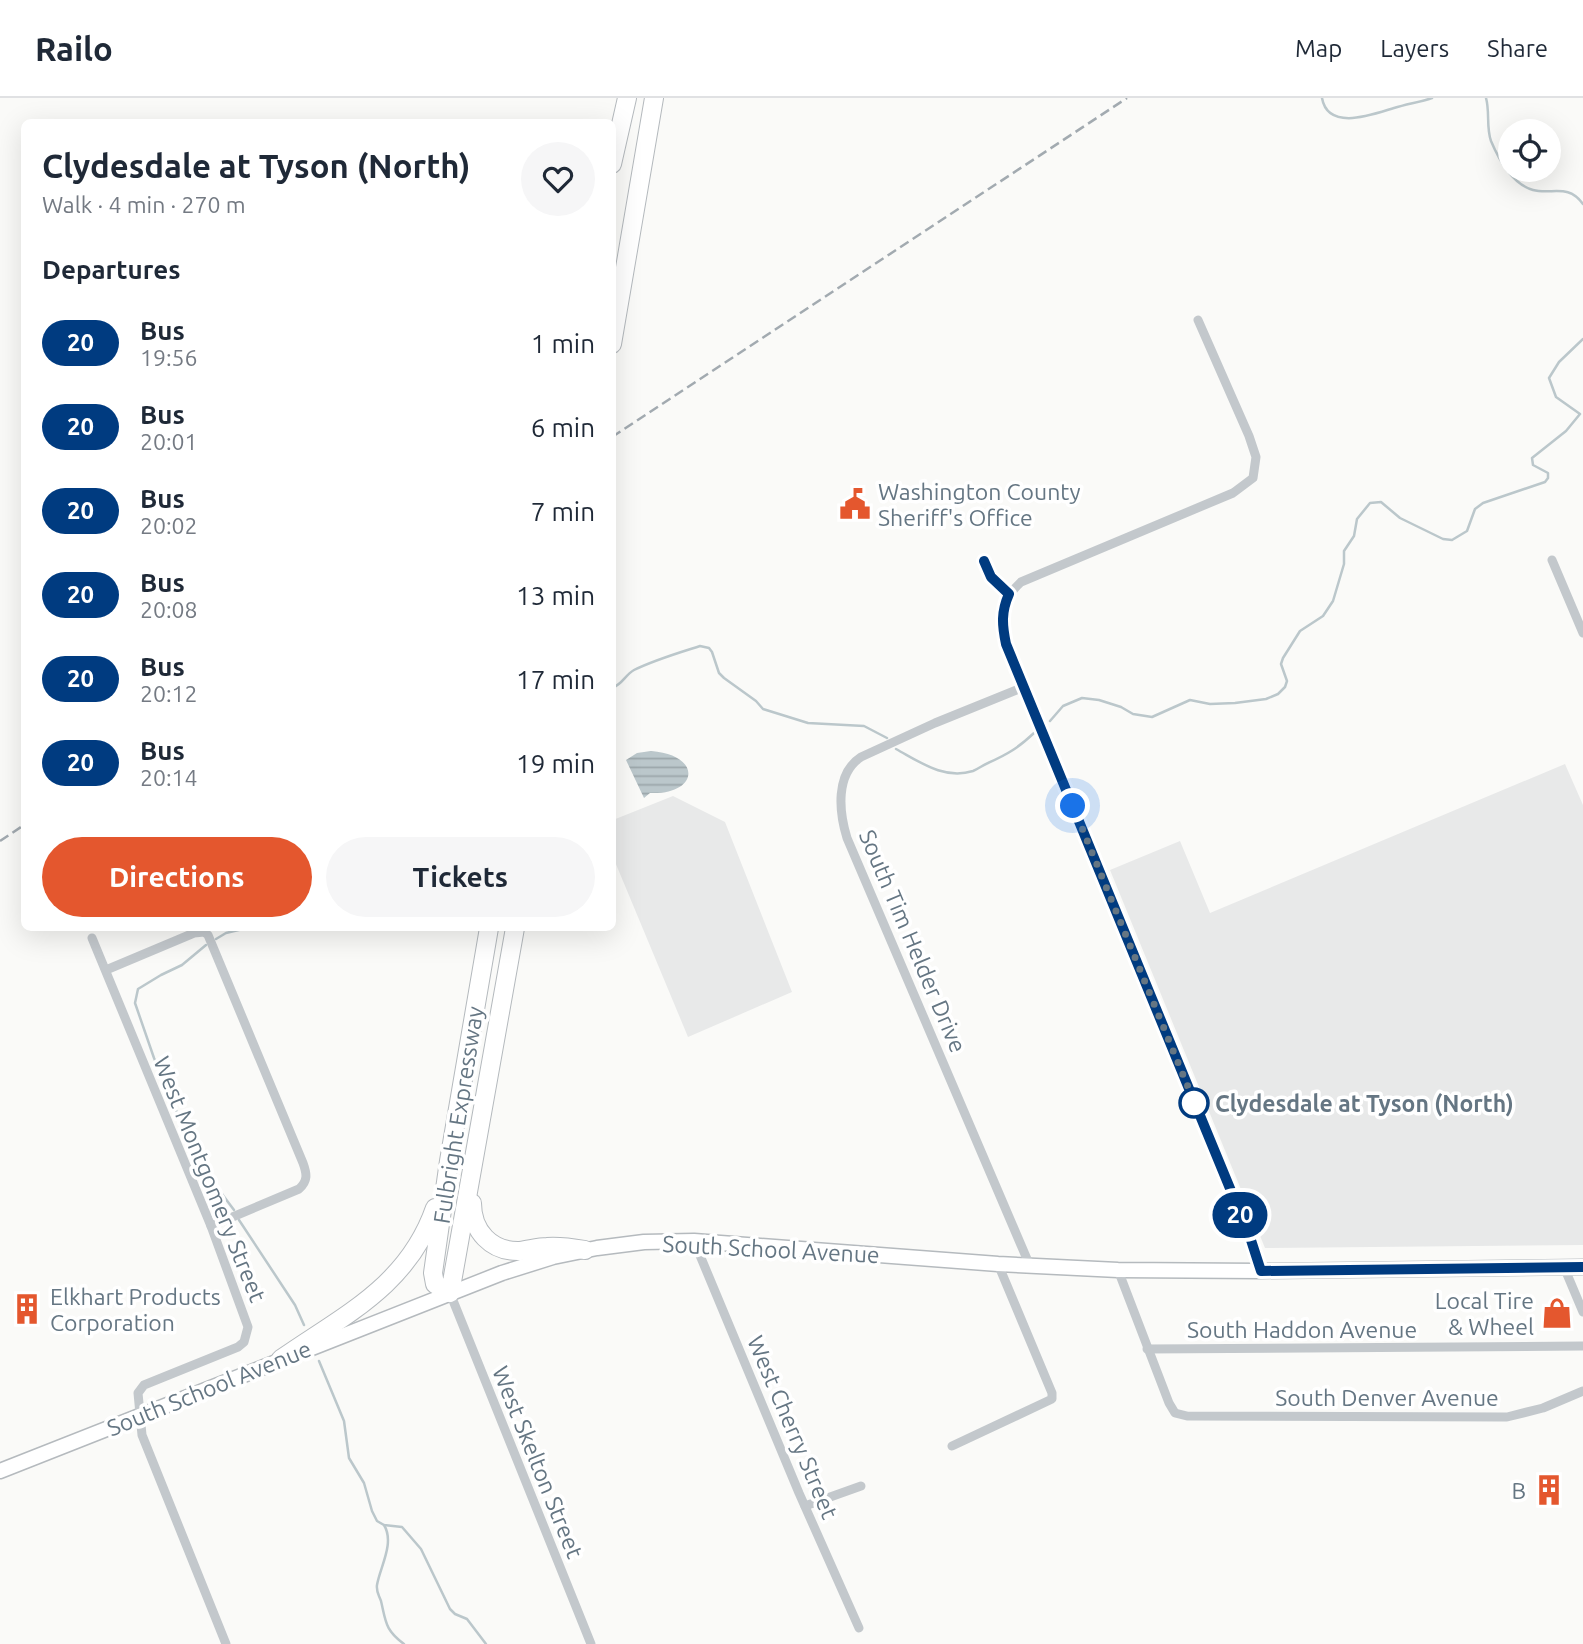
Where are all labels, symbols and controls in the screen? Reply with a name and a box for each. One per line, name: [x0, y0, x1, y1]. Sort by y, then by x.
text: Railo: [35, 30, 113, 67]
text: Map: [1295, 35, 1342, 62]
text: Layers: [1380, 35, 1449, 62]
text: Share: [1487, 35, 1548, 62]
map controls: [1498, 119, 1561, 182]
button: locate: [1498, 119, 1561, 182]
button: heart: [521, 142, 595, 216]
text: Clydesdale at Tyson (North): [42, 147, 470, 184]
text: Walk · 4 min · 270 m: [42, 192, 246, 217]
text: Departures: [42, 255, 180, 284]
text: Bus: [140, 316, 185, 345]
text: 20: [67, 329, 94, 356]
text: 1 min: [531, 329, 595, 358]
text: 19:56: [140, 345, 198, 370]
text: Bus: [140, 400, 185, 429]
text: 20: [67, 413, 94, 440]
text: 6 min: [531, 413, 595, 442]
text: 20:01: [140, 429, 198, 454]
place label: Washington County Sheriff's Office: [878, 479, 1081, 530]
text: Bus: [140, 484, 185, 513]
public building icon: Washington County Sheriff's Office: [838, 487, 872, 521]
text: 20: [67, 497, 94, 524]
text: 7 min: [531, 497, 595, 526]
text: 20:02: [140, 513, 198, 538]
text: Bus: [140, 568, 185, 597]
text: 20: [67, 581, 94, 608]
text: 13 min: [516, 581, 595, 610]
text: 20:08: [140, 597, 198, 622]
text: Bus: [140, 652, 185, 681]
text: 20: [67, 665, 94, 692]
text: 17 min: [516, 665, 595, 694]
text: 20:12: [140, 681, 198, 706]
text: Bus: [140, 736, 185, 765]
text: 20: [67, 749, 94, 776]
text: 19 min: [516, 749, 595, 778]
text: 20:14: [140, 765, 198, 790]
your location: [1055, 788, 1090, 823]
street label: South Tim Helder Drive: [855, 826, 971, 1056]
button: Directions: [42, 837, 312, 917]
button: Tickets: [326, 837, 595, 917]
street label: Fulbright Expressway: [428, 1005, 488, 1225]
street label: West Montgomery Street: [149, 1053, 271, 1305]
marker: Clydesdale at Tyson (North): [1179, 1088, 1209, 1118]
place label: Clydesdale at Tyson (North): [1215, 1091, 1514, 1117]
line badge: 20: [1208, 1192, 1272, 1238]
text: 20: [1226, 1201, 1254, 1228]
street label: South School Avenue: [662, 1231, 880, 1267]
place label: Elkhart Products Corporation: [50, 1284, 221, 1335]
place label: Local Tire & Wheel: [1435, 1288, 1534, 1339]
building icon: Elkhart Products Corporation: [10, 1292, 44, 1326]
shop icon: Local Tire & Wheel: [1540, 1296, 1574, 1330]
street label: South Haddon Avenue: [1187, 1317, 1417, 1342]
street label: West Cherry Street: [743, 1332, 843, 1522]
street label: South School Avenue: [103, 1336, 315, 1440]
street label: West Skelton Street: [488, 1362, 588, 1562]
street label: South Denver Avenue: [1275, 1385, 1499, 1410]
building icon: B: [1532, 1473, 1566, 1507]
place label: B: [1511, 1478, 1526, 1503]

